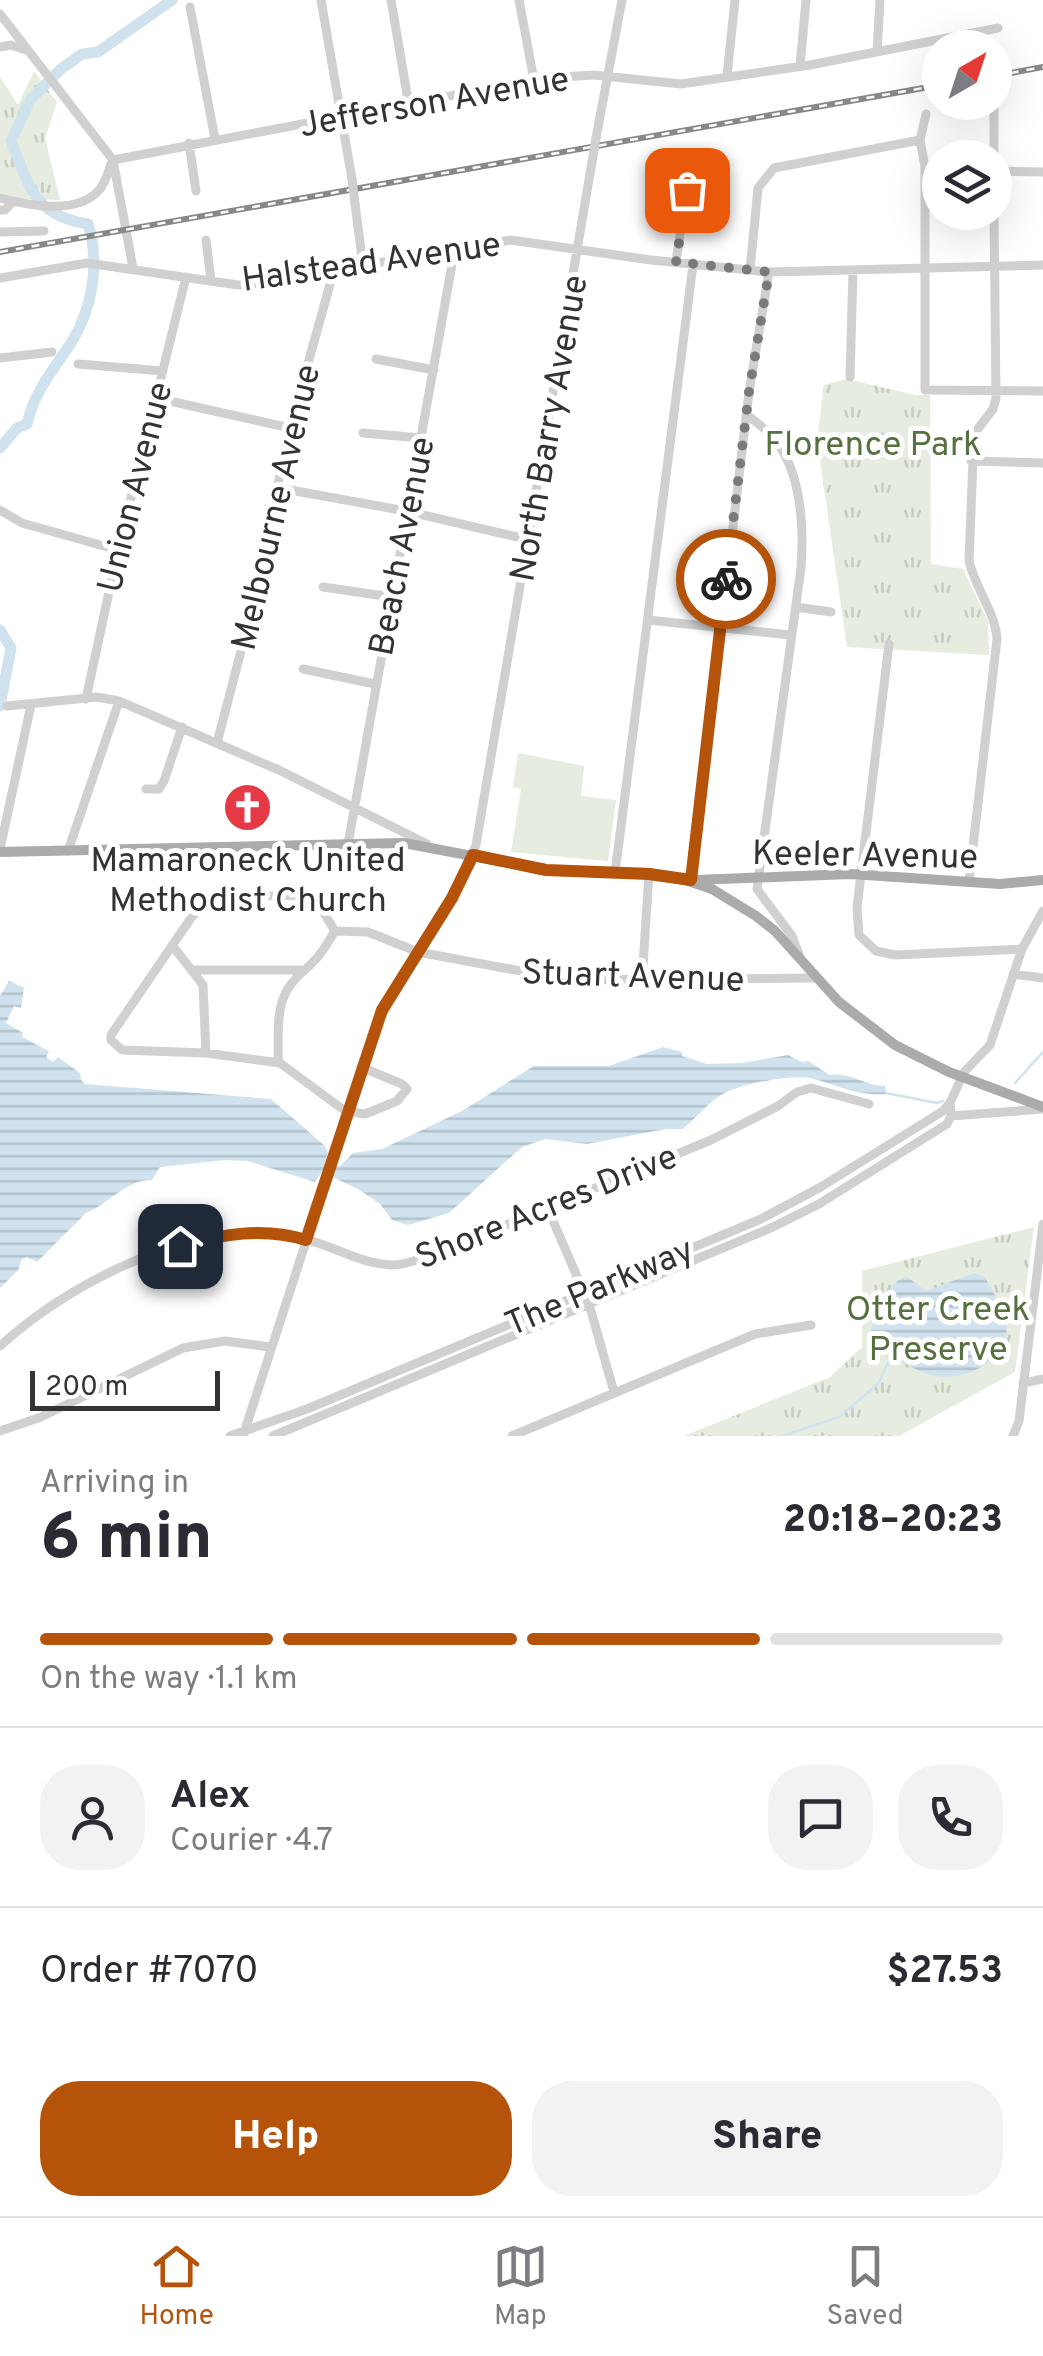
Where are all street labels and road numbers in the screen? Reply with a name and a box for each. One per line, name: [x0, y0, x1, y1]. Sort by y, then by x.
street label: Jefferson Avenue: [296, 59, 573, 149]
street label: Halstead Avenue: [239, 224, 504, 304]
street label: North Barry Avenue: [502, 272, 600, 585]
street label: Melbourne Avenue: [224, 360, 332, 655]
street label: Union Avenue: [89, 378, 184, 598]
street label: Beach Avenue: [361, 433, 447, 660]
street label: Keeler Avenue: [751, 833, 978, 881]
street label: Stuart Avenue: [521, 952, 745, 1004]
street label: Shore Acres Drive: [410, 1136, 685, 1281]
street label: The Parkway: [499, 1229, 701, 1348]

